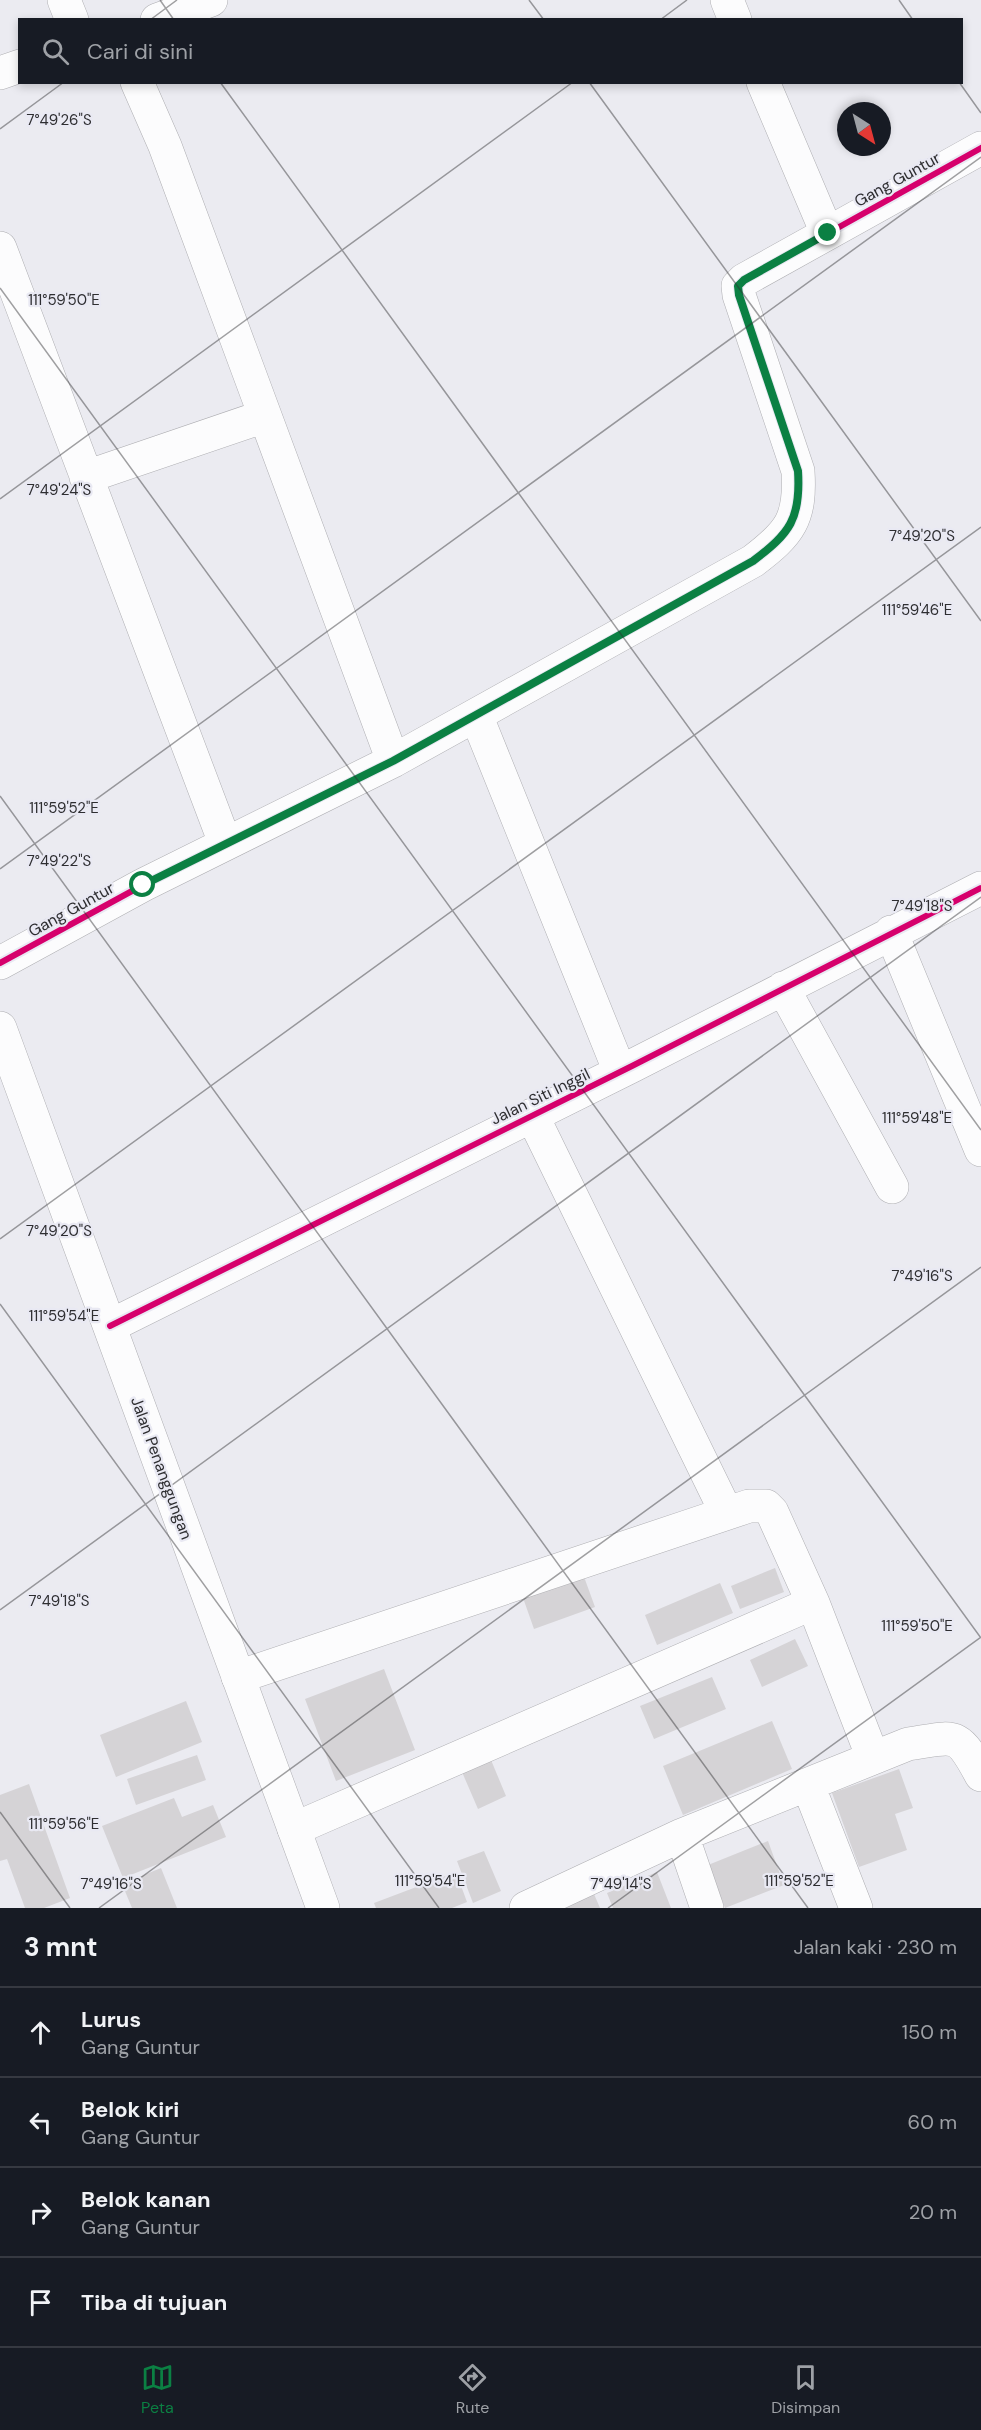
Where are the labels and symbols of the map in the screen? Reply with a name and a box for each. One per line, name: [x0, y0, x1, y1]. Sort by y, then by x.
north arrow: [837, 102, 891, 156]
text: 7°49'26"S: [26, 110, 92, 130]
street label: Gang Guntur: [851, 147, 944, 212]
route end: [814, 219, 840, 245]
text: 111°59'50"E: [28, 290, 100, 310]
text: 7°49'24"S: [27, 480, 92, 500]
text: 7°49'20"S: [889, 526, 955, 546]
text: 111°59'46"E: [882, 600, 952, 620]
text: 111°59'52"E: [29, 798, 99, 818]
text: 7°49'22"S: [27, 851, 91, 871]
route start: [129, 871, 155, 897]
street label: Gang Guntur: [25, 877, 118, 942]
text: 7°49'18"S: [892, 896, 953, 916]
street label: Jalan Siti Inggil: [487, 1063, 593, 1130]
text: 111°59'48"E: [882, 1108, 952, 1128]
text: 7°49'20"S: [26, 1221, 92, 1241]
text: 7°49'16"S: [891, 1266, 953, 1286]
text: 111°59'54"E: [29, 1306, 99, 1326]
street label: Jalan Penanggungan: [126, 1394, 197, 1542]
text: 7°49'18"S: [29, 1591, 90, 1611]
text: 111°59'50"E: [881, 1616, 953, 1636]
text: 111°59'56"E: [29, 1814, 99, 1834]
text: 111°59'54"E: [395, 1871, 465, 1891]
text: 111°59'52"E: [764, 1871, 834, 1891]
text: 7°49'16"S: [80, 1874, 142, 1894]
text: 7°49'14"S: [591, 1874, 652, 1894]

